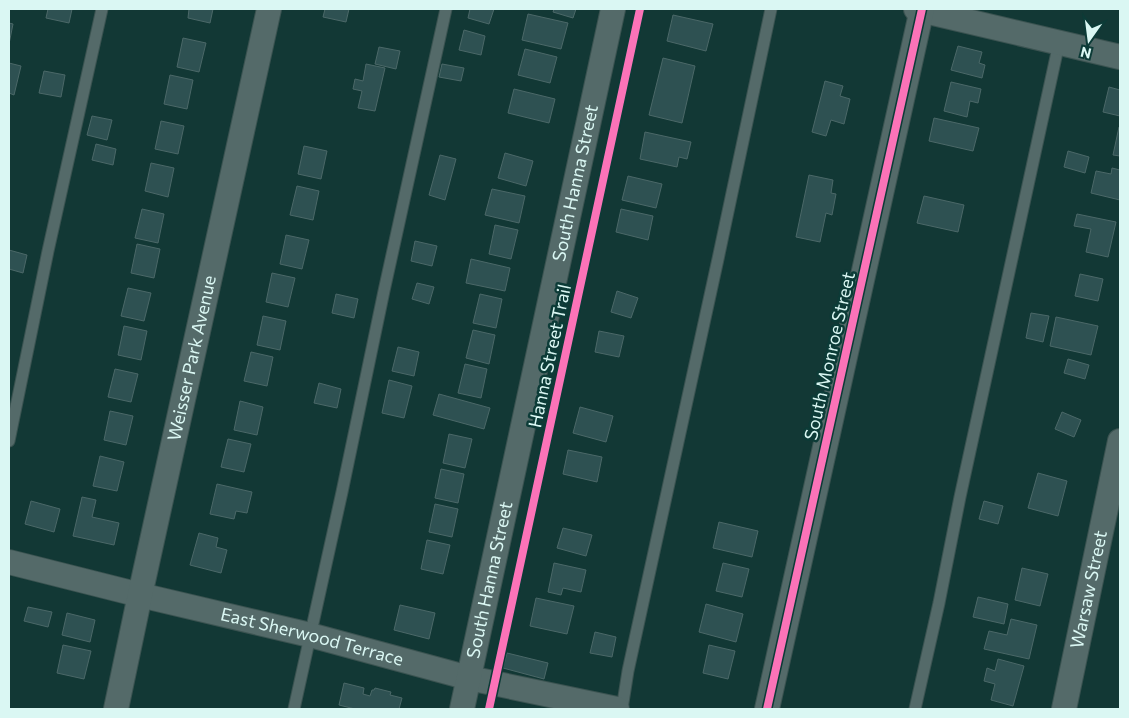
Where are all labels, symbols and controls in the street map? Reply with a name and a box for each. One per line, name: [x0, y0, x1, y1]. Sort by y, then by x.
north arrow: [1064, 15, 1114, 65]
text: N: [1079, 44, 1093, 63]
street label: South Hanna Street: [547, 102, 602, 263]
street label: South Monroe Street: [799, 269, 859, 442]
street label: Weisser Park Avenue: [162, 273, 220, 443]
street label: Hanna Street Trail: [523, 282, 575, 430]
street label: South Hanna Street: [461, 499, 516, 660]
street label: Warsaw Street: [1065, 528, 1111, 650]
street label: East Sherwood Terrace: [218, 602, 406, 670]

